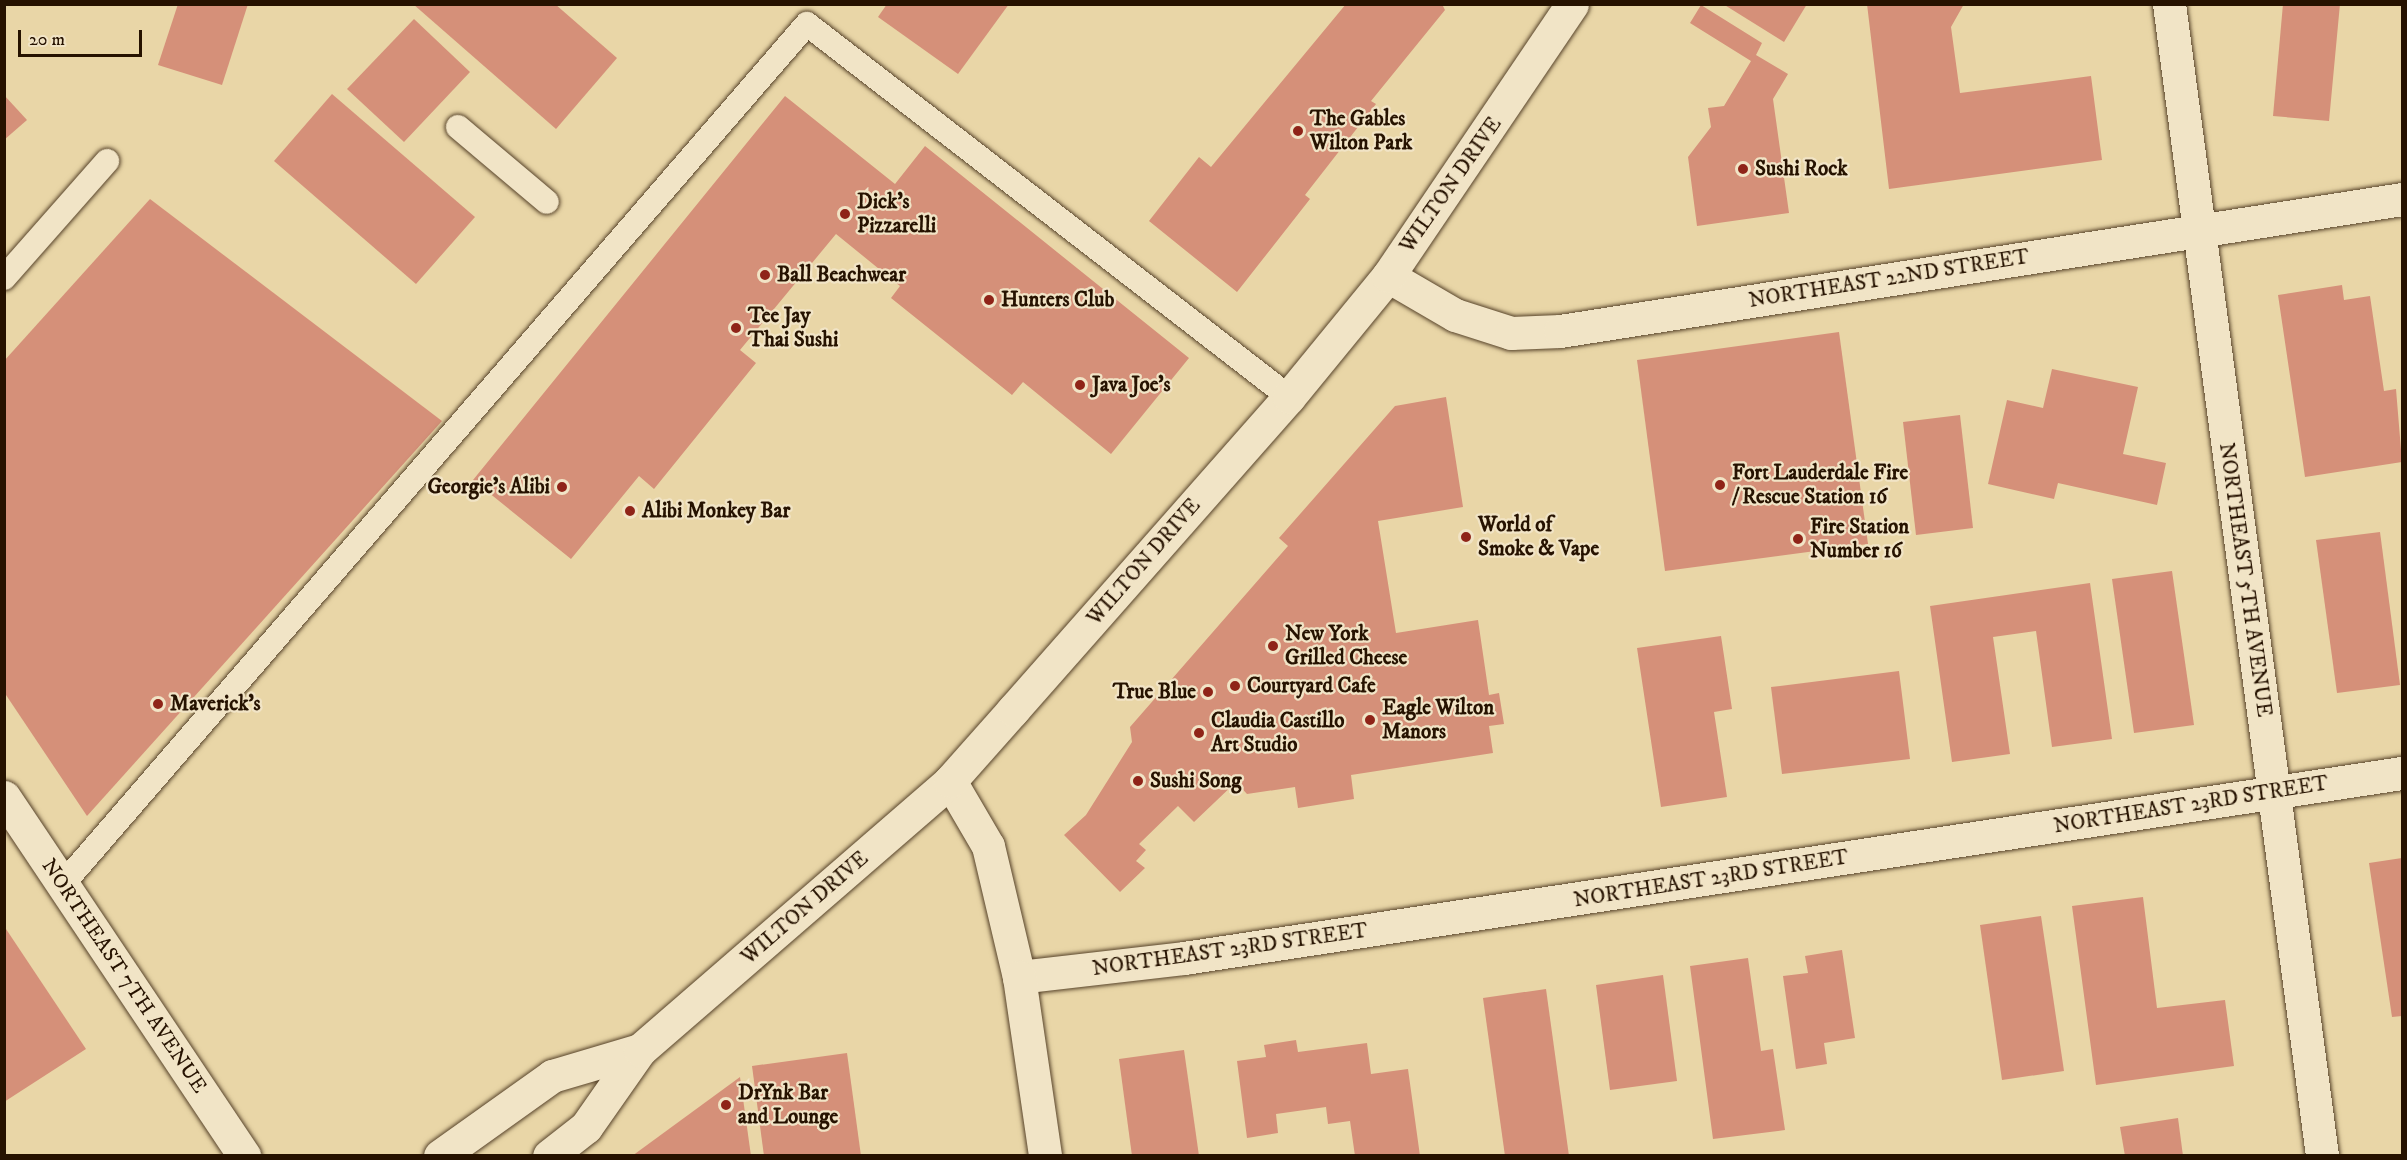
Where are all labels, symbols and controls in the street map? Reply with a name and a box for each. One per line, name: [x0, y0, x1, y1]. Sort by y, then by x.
scale bar: [21, 18, 146, 56]
text: 20 m: [29, 29, 65, 51]
place label: The Gables Wilton Park: [1310, 106, 1412, 156]
street label: WILTON DRIVE: [1395, 112, 1507, 258]
marker: The Gables Wilton Park: [1291, 124, 1305, 138]
place label: Sushi Rock: [1755, 156, 1848, 182]
marker: Sushi Rock: [1736, 162, 1750, 176]
place label: Dick's Pizzarelli: [857, 189, 936, 239]
marker: Dick's Pizzarelli: [838, 207, 852, 221]
street label: NORTHEAST 22ND STREET: [1747, 244, 2031, 314]
place label: Ball Beachwear: [777, 262, 906, 288]
marker: Ball Beachwear: [758, 268, 772, 282]
place label: Hunters Club: [1001, 287, 1114, 313]
marker: Hunters Club: [982, 293, 996, 307]
place label: Tee Jay Thai Sushi: [748, 303, 838, 353]
marker: Tee Jay Thai Sushi: [729, 321, 743, 335]
place label: Java Joe's: [1092, 372, 1170, 398]
marker: Java Joe's: [1073, 378, 1087, 392]
street label: NORTHEAST 5TH AVENUE: [2213, 441, 2277, 719]
place label: Fort Lauderdale Fire / Rescue Station 16: [1732, 460, 1908, 510]
place label: Georgie’s Alibi: [427, 474, 550, 500]
marker: Fort Lauderdale Fire / Rescue Station 16: [1713, 478, 1727, 492]
marker: Georgie’s Alibi: [555, 480, 569, 494]
street label: WILTON DRIVE: [1082, 493, 1206, 631]
place label: Alibi Monkey Bar: [642, 498, 790, 524]
marker: Alibi Monkey Bar: [623, 504, 637, 518]
place label: World of Smoke & Vape: [1478, 512, 1599, 562]
place label: Fire Station Number 16: [1810, 514, 1909, 564]
marker: World of Smoke & Vape: [1459, 530, 1473, 544]
marker: Fire Station Number 16: [1791, 532, 1805, 546]
place label: New York Grilled Cheese: [1285, 621, 1407, 671]
marker: New York Grilled Cheese: [1266, 639, 1280, 653]
place label: Courtyard Cafe: [1247, 673, 1376, 699]
place label: True Blue: [1113, 679, 1196, 705]
marker: Courtyard Cafe: [1228, 679, 1242, 693]
marker: True Blue: [1201, 685, 1215, 699]
place label: Maverick's: [170, 691, 261, 717]
place label: Eagle Wilton Manors: [1382, 695, 1494, 745]
marker: Maverick's: [151, 697, 165, 711]
place label: Claudia Castillo Art Studio: [1211, 708, 1344, 758]
marker: Eagle Wilton Manors: [1363, 713, 1377, 727]
marker: Claudia Castillo Art Studio: [1192, 726, 1206, 740]
place label: Sushi Song: [1150, 768, 1242, 794]
street label: NORTHEAST 23RD STREET: [2052, 771, 2330, 839]
marker: Sushi Song: [1131, 774, 1145, 788]
street label: NORTHEAST 23RD STREET: [1572, 845, 1850, 913]
street label: WILTON DRIVE: [736, 846, 874, 970]
street label: NORTHEAST 7TH AVENUE: [36, 854, 212, 1098]
street label: NORTHEAST 23RD STREET: [1091, 918, 1369, 982]
place label: DrYnk Bar and Lounge: [738, 1080, 838, 1130]
marker: DrYnk Bar and Lounge: [719, 1098, 733, 1112]

